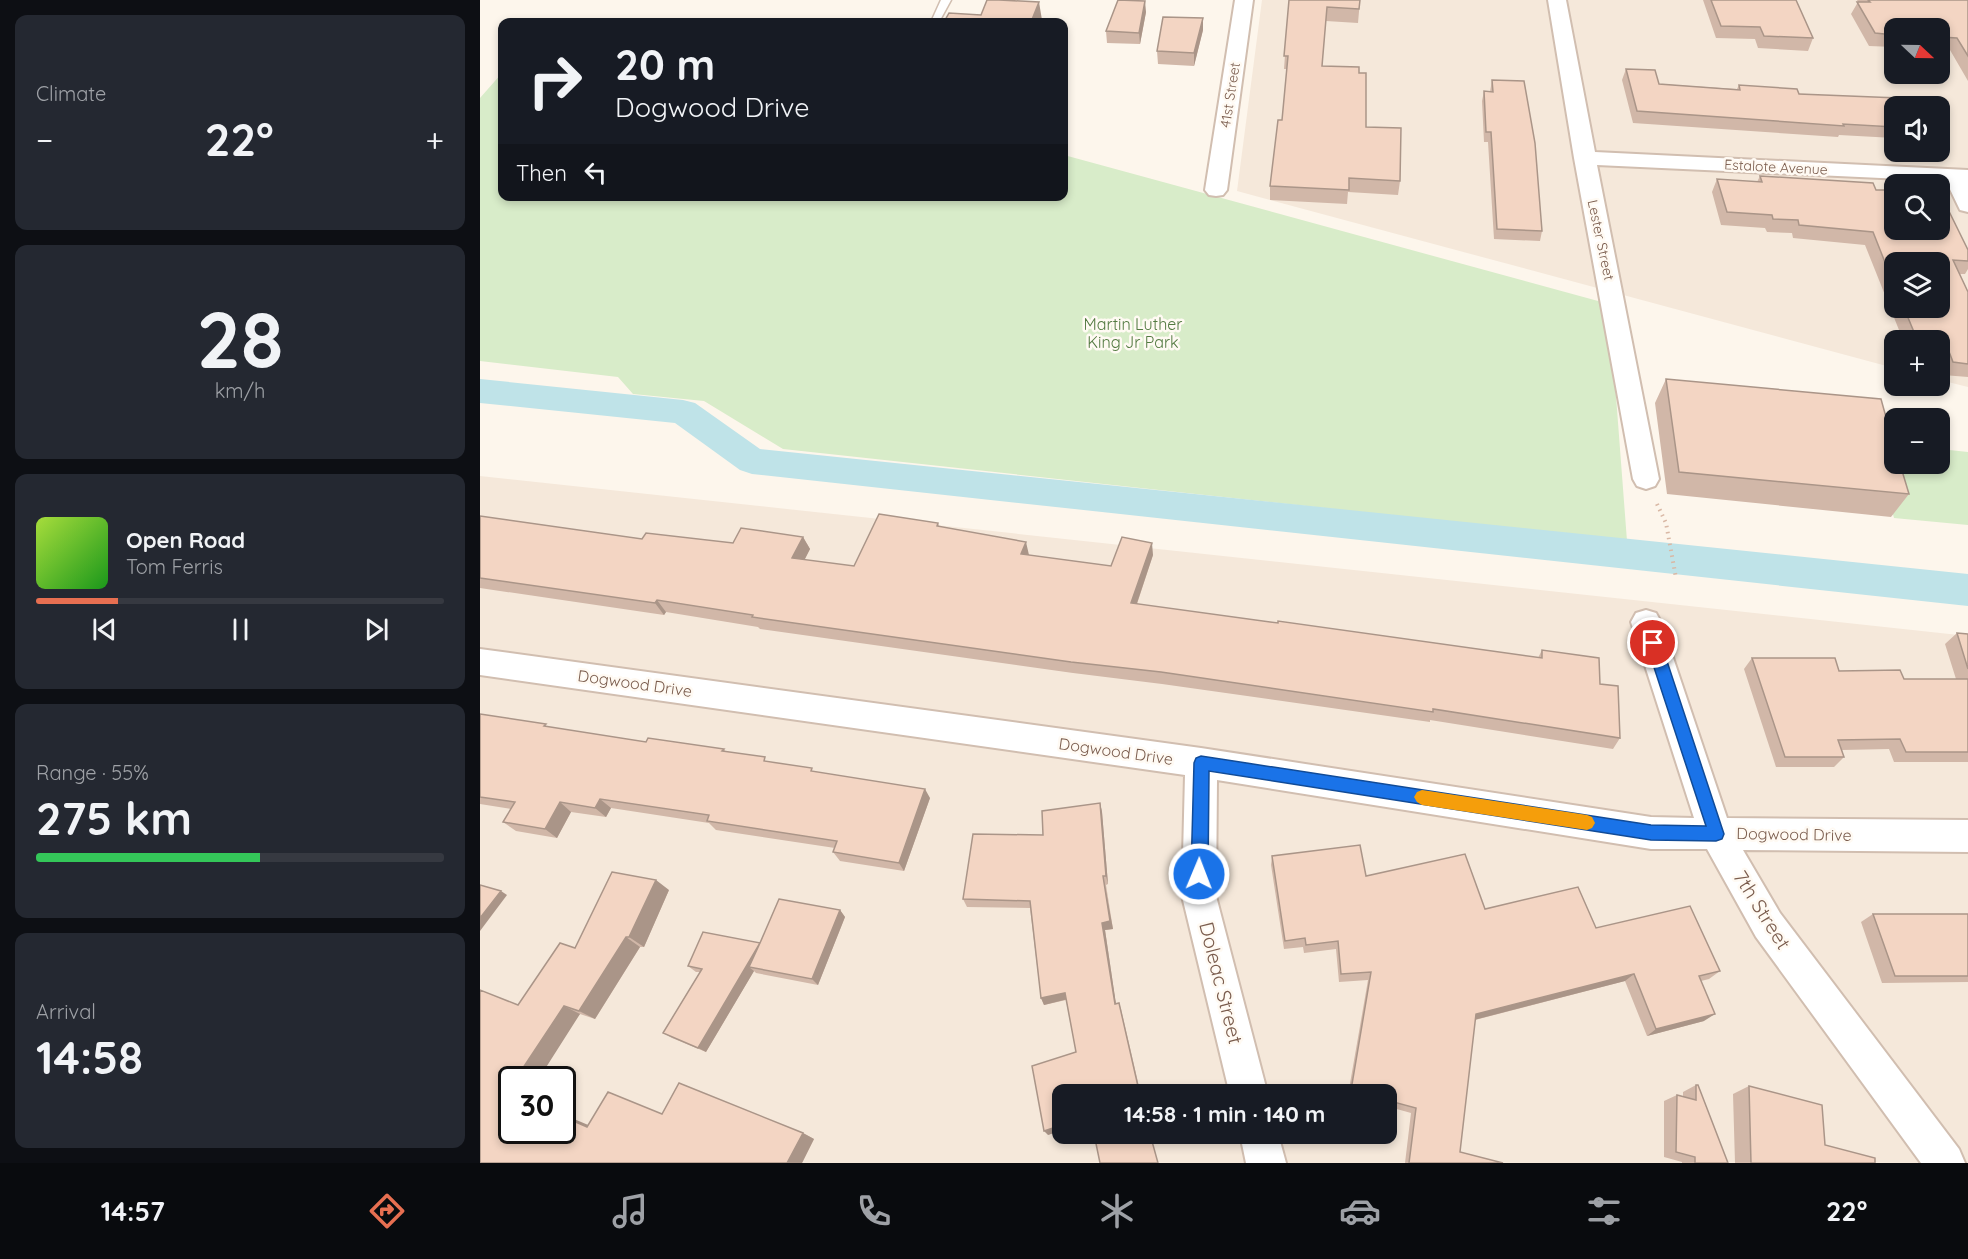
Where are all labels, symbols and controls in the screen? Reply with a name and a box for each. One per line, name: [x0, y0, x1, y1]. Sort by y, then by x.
north arrow: [1884, 18, 1950, 84]
map controls: [1884, 18, 1950, 474]
text: 20 m: [615, 38, 715, 91]
icon: right: [516, 42, 594, 120]
street label: 41st Street: [1216, 61, 1244, 129]
text: Climate: [36, 81, 106, 106]
text: Dogwood Drive: [615, 90, 809, 124]
button: sound: [1884, 96, 1950, 162]
text: 22°: [205, 111, 274, 167]
text: −: [36, 119, 53, 160]
text: +: [425, 119, 444, 160]
street label: Estalote Avenue: [1724, 155, 1828, 179]
icon: left: [579, 156, 612, 189]
text: Then: [516, 159, 567, 187]
button: search: [1884, 174, 1950, 240]
street label: Lester Street: [1584, 198, 1618, 282]
button: layers: [1884, 252, 1950, 318]
text: 28: [196, 290, 284, 388]
park label: Martin Luther King Jr Park: [1084, 314, 1182, 352]
button: +: [1884, 330, 1950, 396]
text: km/h: [215, 378, 265, 403]
button: −: [1884, 408, 1950, 474]
text: Open Road: [126, 526, 245, 554]
text: Tom Ferris: [126, 554, 223, 579]
icon: previous: [88, 613, 121, 646]
icon: pause: [224, 613, 257, 646]
icon: next: [360, 613, 393, 646]
pin: [1627, 617, 1678, 668]
icon: arrive: [1636, 626, 1669, 659]
street label: Dogwood Drive: [577, 665, 693, 701]
street label: Dogwood Drive: [1058, 733, 1174, 769]
text: Range · 55%: [36, 760, 149, 785]
text: 275 km: [36, 790, 192, 846]
street label: Dogwood Drive: [1736, 823, 1852, 845]
position arrow: [1167, 842, 1231, 906]
street label: 7th Street: [1728, 866, 1797, 954]
street label: Doleac Street: [1194, 919, 1249, 1047]
text: Arrival: [36, 999, 96, 1024]
text: 14:58: [36, 1029, 143, 1085]
speed limit sign: 30: [498, 1066, 576, 1144]
text: 14:58 · 1 min · 140 m: [1124, 1100, 1325, 1128]
icon: directions: [366, 1190, 408, 1232]
icon: music: [609, 1190, 651, 1232]
icon: phone: [853, 1190, 895, 1232]
icon: climate: [1096, 1190, 1138, 1232]
icon: car: [1339, 1190, 1381, 1232]
icon: filters: [1583, 1190, 1625, 1232]
text: 14:57: [101, 1194, 165, 1228]
text: 22°: [1826, 1194, 1867, 1228]

